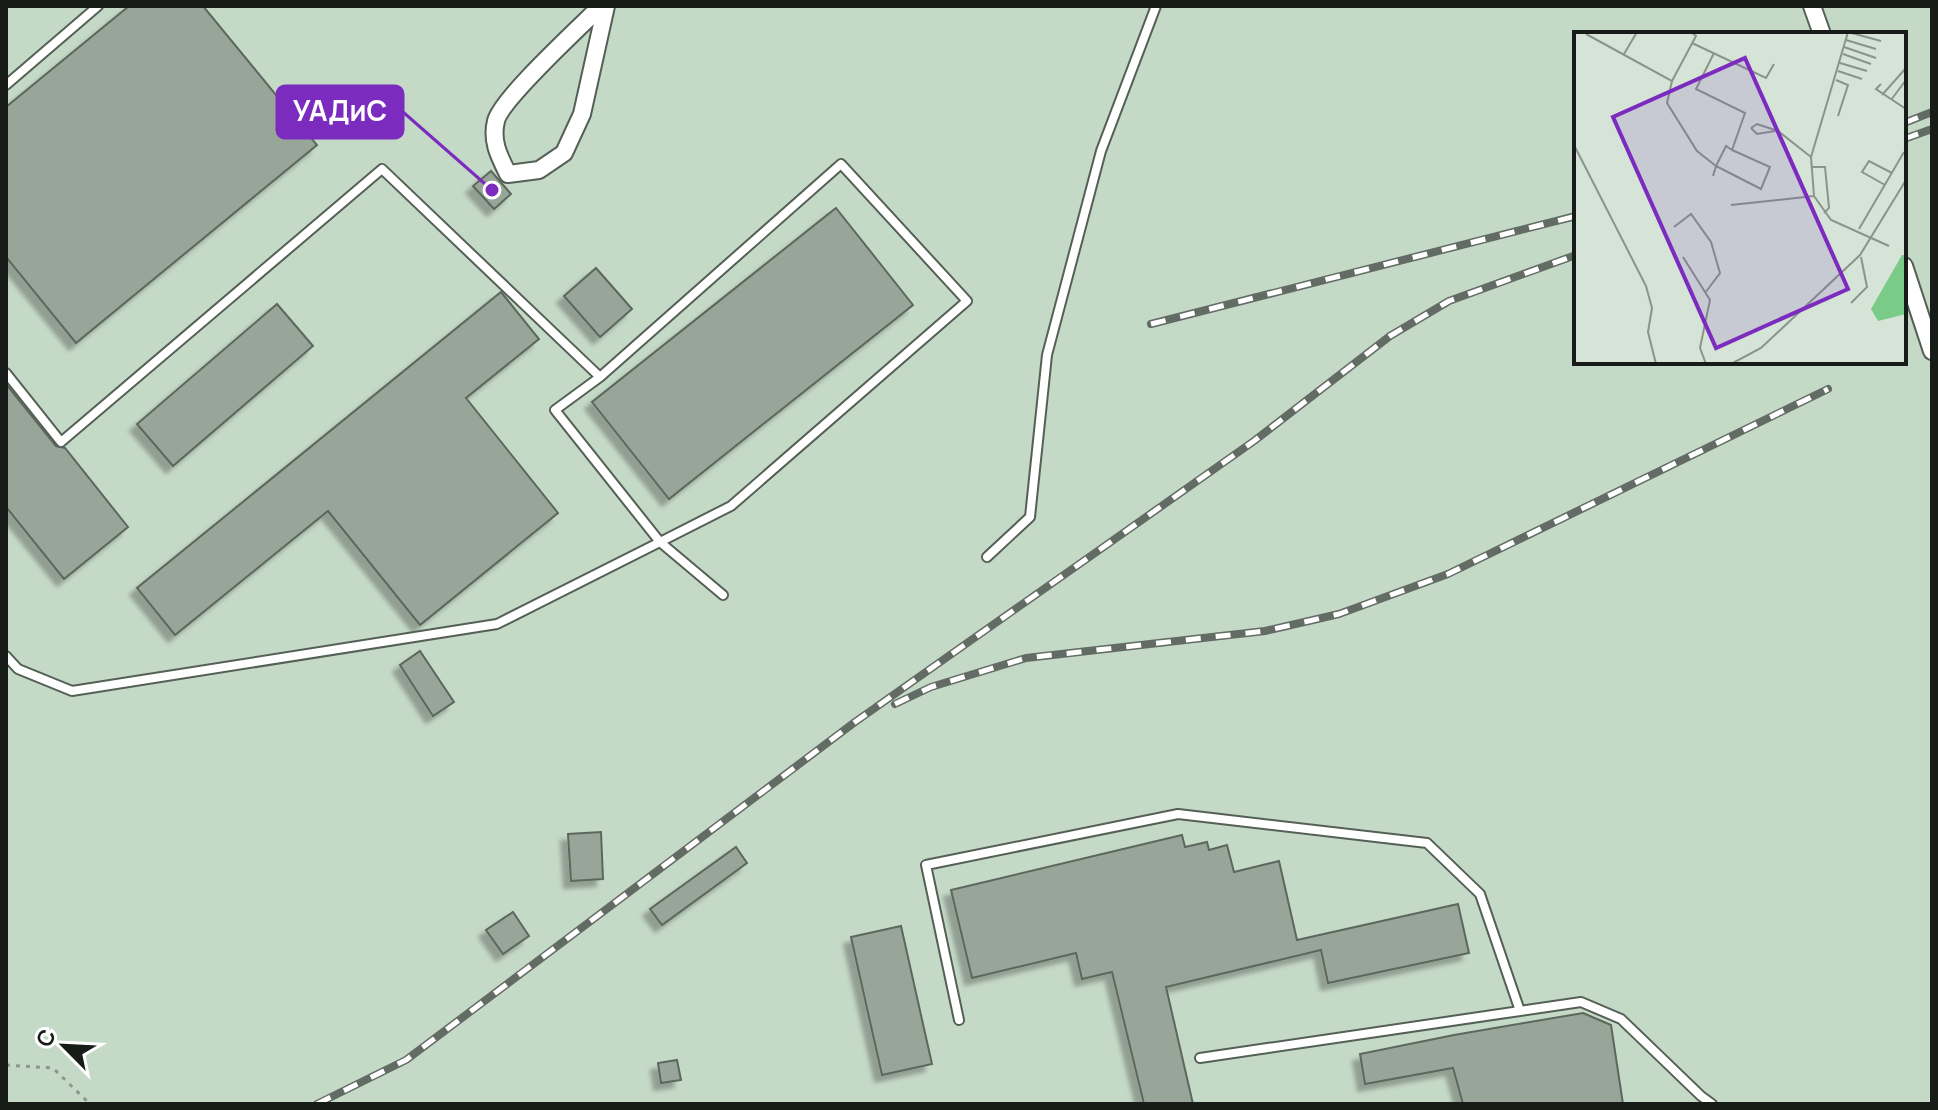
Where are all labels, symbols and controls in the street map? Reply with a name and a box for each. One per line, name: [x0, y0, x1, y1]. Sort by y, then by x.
inset map: [1574, 32, 1906, 364]
callout: УАДиС: [277, 86, 403, 138]
text: УАДиС: [293, 91, 387, 129]
north arrow: [24, 1006, 104, 1086]
text: С: [29, 1024, 63, 1051]

